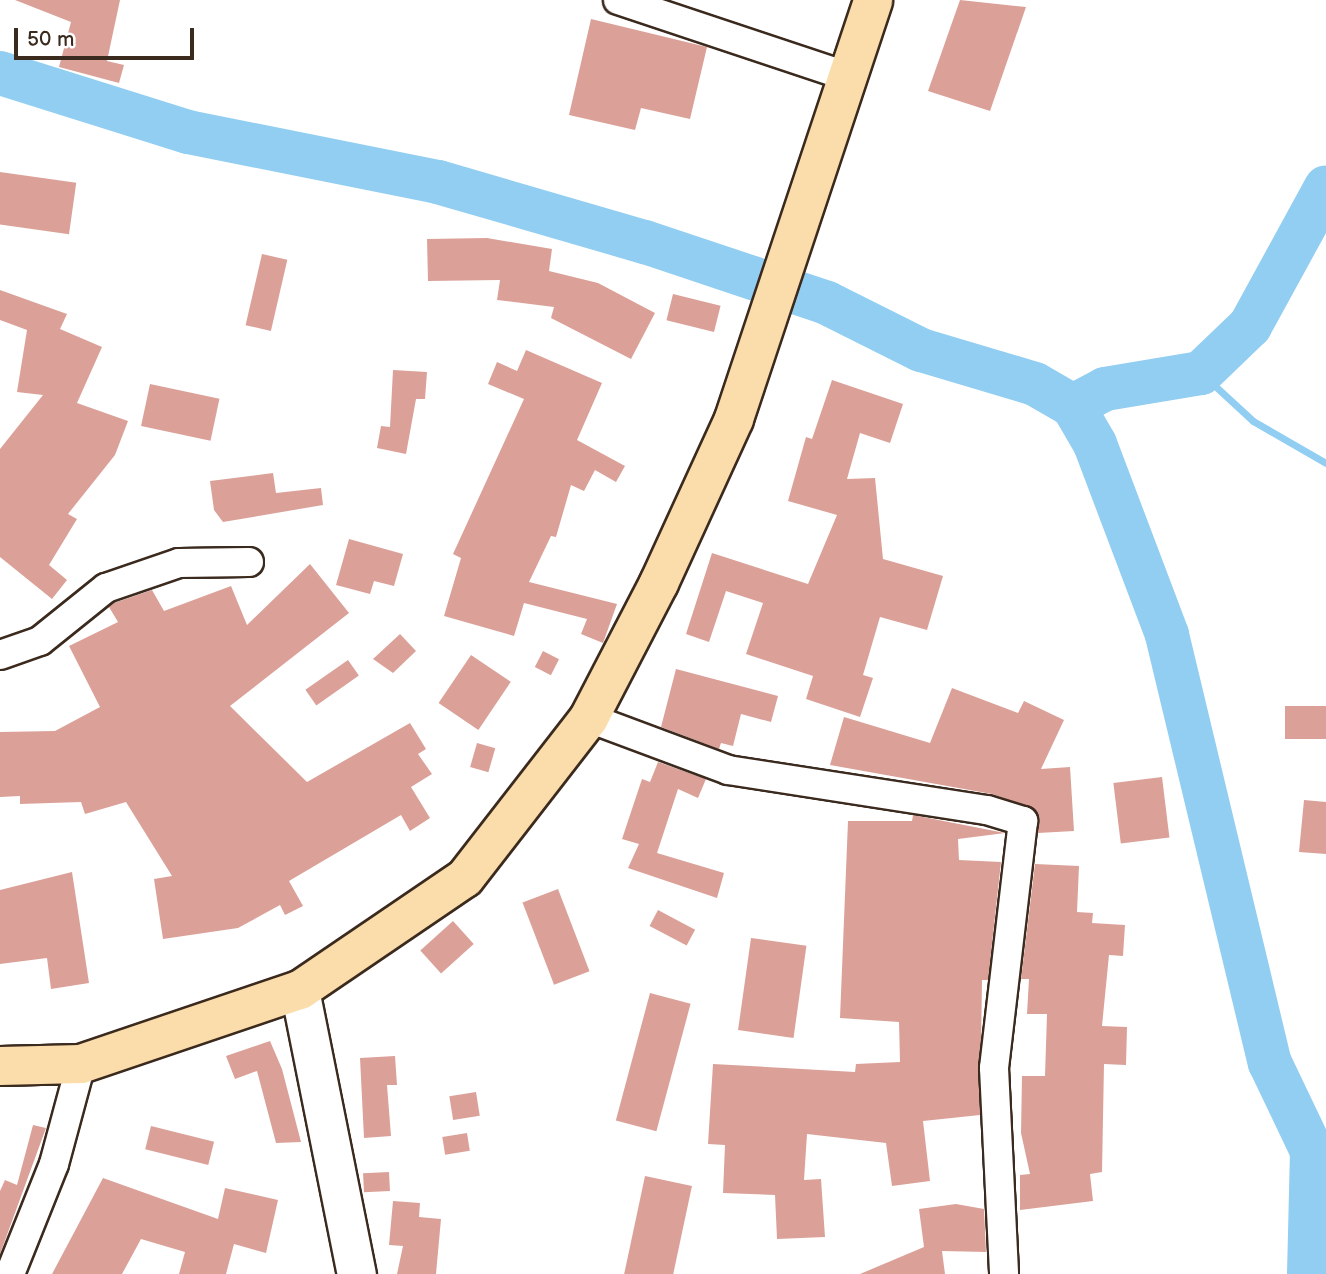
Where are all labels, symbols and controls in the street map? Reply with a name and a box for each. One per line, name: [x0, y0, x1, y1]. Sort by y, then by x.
scale bar: [18, 14, 198, 58]
text: 50 m: [27, 27, 74, 52]

